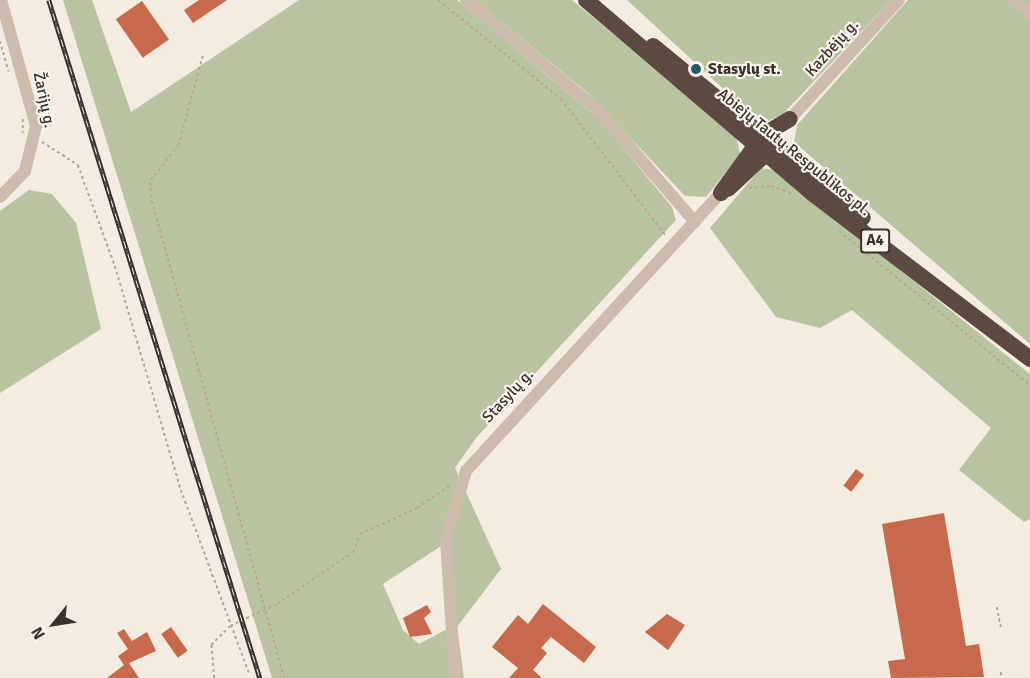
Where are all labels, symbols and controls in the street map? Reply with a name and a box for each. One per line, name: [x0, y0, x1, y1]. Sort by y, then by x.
street label: Kazbėjų g.: [801, 15, 863, 81]
place label: Stasylų st.: [708, 59, 781, 79]
marker: Stasylų st.: [689, 62, 703, 76]
street label: Žarijų g.: [29, 70, 59, 130]
street label: Abiejų Tautų Respublikos pl.: [713, 84, 875, 220]
road number: A4: [860, 229, 890, 253]
street label: Stasylų g.: [478, 365, 538, 427]
north arrow: [24, 594, 84, 654]
text: N: [27, 623, 50, 643]

